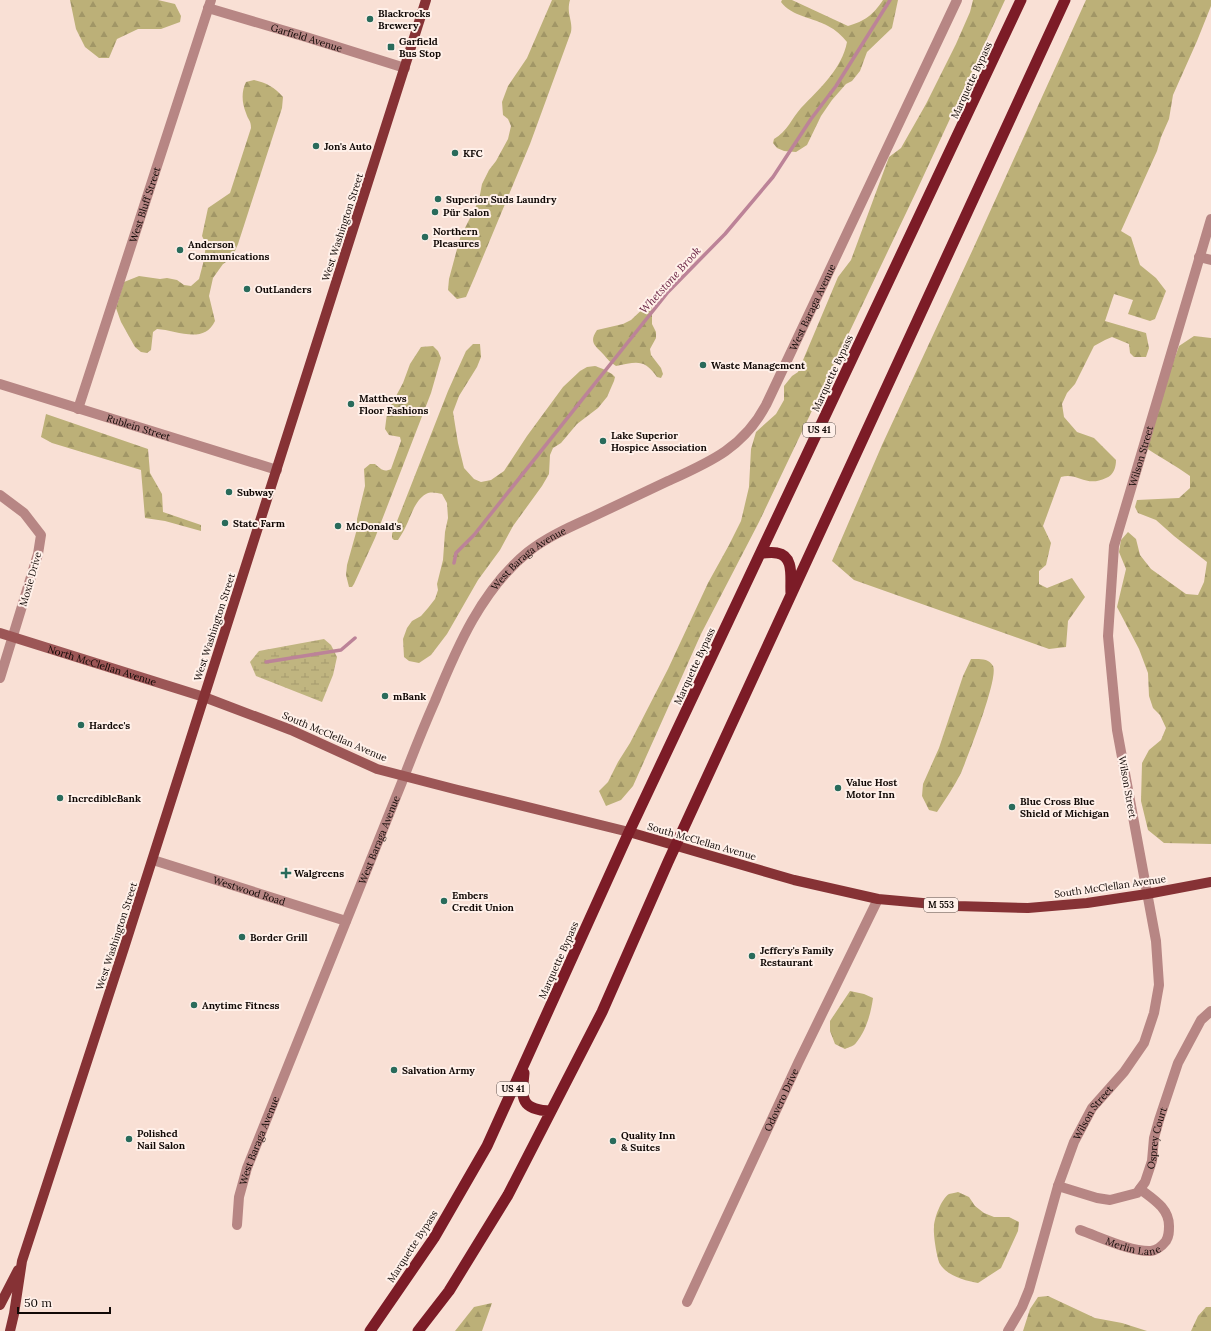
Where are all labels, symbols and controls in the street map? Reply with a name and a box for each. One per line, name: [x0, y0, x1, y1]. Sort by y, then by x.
place label: Blackrocks Brewery: [378, 7, 430, 32]
marker: Blackrocks Brewery: [365, 14, 375, 24]
street label: Garfield Avenue: [269, 21, 344, 55]
place label: Garfield Bus Stop: [399, 35, 441, 60]
street label: Marquette Bypass: [948, 39, 995, 121]
marker: Garfield Bus Stop: [386, 42, 396, 52]
place label: Jon's Auto: [324, 140, 372, 153]
marker: Jon's Auto: [311, 141, 321, 151]
place label: KFC: [463, 147, 483, 160]
marker: KFC: [450, 148, 460, 158]
street label: West Bluff Street: [127, 165, 163, 244]
street label: West Washington Street: [319, 171, 366, 283]
place label: Superior Suds Laundry: [446, 193, 557, 206]
marker: Superior Suds Laundry: [433, 194, 443, 204]
place label: Pür Salon: [443, 206, 490, 219]
marker: Pür Salon: [430, 207, 440, 217]
place label: Northern Pleasures: [433, 225, 479, 250]
marker: Northern Pleasures: [420, 232, 430, 242]
place label: Anderson Communications: [188, 238, 270, 263]
water label: Whetstone Brook: [636, 244, 704, 316]
marker: Anderson Communications: [175, 245, 185, 255]
street label: West Baraga Avenue: [787, 261, 839, 353]
place label: OutLanders: [255, 283, 312, 296]
marker: OutLanders: [242, 284, 252, 294]
street label: Marquette Bypass: [809, 332, 856, 414]
place label: Waste Management: [711, 359, 806, 372]
marker: Waste Management: [698, 360, 708, 370]
place label: Matthews Floor Fashions: [359, 392, 429, 417]
marker: Matthews Floor Fashions: [346, 399, 356, 409]
street label: Rublein Street: [105, 411, 172, 444]
road number: US 41: [803, 423, 835, 437]
street label: Wilson Street: [1126, 424, 1156, 488]
place label: Lake Superior Hospice Association: [611, 429, 707, 454]
marker: Lake Superior Hospice Association: [598, 436, 608, 446]
place label: Subway: [237, 486, 274, 499]
marker: Subway: [224, 487, 234, 497]
place label: State Farm: [233, 517, 286, 530]
marker: State Farm: [220, 518, 230, 528]
place label: McDonald's: [346, 520, 401, 533]
marker: McDonald's: [333, 521, 343, 531]
street label: West Baraga Avenue: [488, 524, 569, 593]
street label: Moxie Drive: [17, 550, 45, 608]
street label: West Washington Street: [191, 571, 238, 683]
street label: Marquette Bypass: [671, 625, 718, 707]
street label: North McClellan Avenue: [46, 642, 158, 689]
place label: mBank: [393, 690, 426, 703]
marker: mBank: [380, 691, 390, 701]
street label: South McClellan Avenue: [280, 708, 390, 765]
place label: Hardee's: [89, 719, 130, 732]
marker: Hardee's: [76, 720, 86, 730]
street label: Wilson Street: [1116, 755, 1139, 819]
place label: Value Host Motor Inn: [846, 776, 898, 801]
marker: Value Host Motor Inn: [833, 783, 843, 793]
place label: IncredibleBank: [68, 792, 141, 805]
marker: IncredibleBank: [55, 793, 65, 803]
street label: West Baraga Avenue: [356, 793, 403, 886]
place label: Blue Cross Blue Shield of Michigan: [1020, 795, 1110, 820]
marker: Blue Cross Blue Shield of Michigan: [1007, 802, 1017, 812]
street label: South McClellan Avenue: [646, 820, 758, 863]
place label: Walgreens: [294, 867, 344, 880]
marker: Walgreens: [281, 868, 291, 878]
street label: South McClellan Avenue: [1053, 872, 1167, 901]
street label: Westwood Road: [211, 873, 287, 908]
street label: West Washington Street: [93, 880, 140, 992]
place label: Embers Credit Union: [452, 889, 515, 914]
marker: Embers Credit Union: [439, 896, 449, 906]
road number: M 553: [924, 898, 958, 912]
street label: Marquette Bypass: [536, 919, 581, 1001]
place label: Border Grill: [250, 931, 308, 944]
marker: Border Grill: [237, 932, 247, 942]
place label: Jeffery's Family Restaurant: [760, 944, 834, 969]
marker: Jeffery's Family Restaurant: [747, 951, 757, 961]
place label: Anytime Fitness: [202, 999, 280, 1012]
marker: Anytime Fitness: [189, 1000, 199, 1010]
place label: Salvation Army: [402, 1064, 475, 1077]
marker: Salvation Army: [389, 1065, 399, 1075]
street label: Odovero Drive: [761, 1066, 802, 1133]
road number: US 41: [497, 1082, 529, 1096]
street label: Wilson Street: [1070, 1083, 1116, 1142]
street label: West Baraga Avenue: [237, 1094, 282, 1187]
street label: Osprey Court: [1144, 1105, 1170, 1171]
place label: Polished Nail Salon: [137, 1127, 186, 1152]
place label: Quality Inn & Suites: [621, 1129, 676, 1154]
marker: Polished Nail Salon: [124, 1134, 134, 1144]
marker: Quality Inn & Suites: [608, 1136, 618, 1146]
street label: Marquette Bypass: [384, 1207, 441, 1285]
street label: Merlin Lane: [1104, 1234, 1164, 1258]
scale bar: [18, 1289, 110, 1315]
text: 50 m: [24, 1295, 52, 1310]

